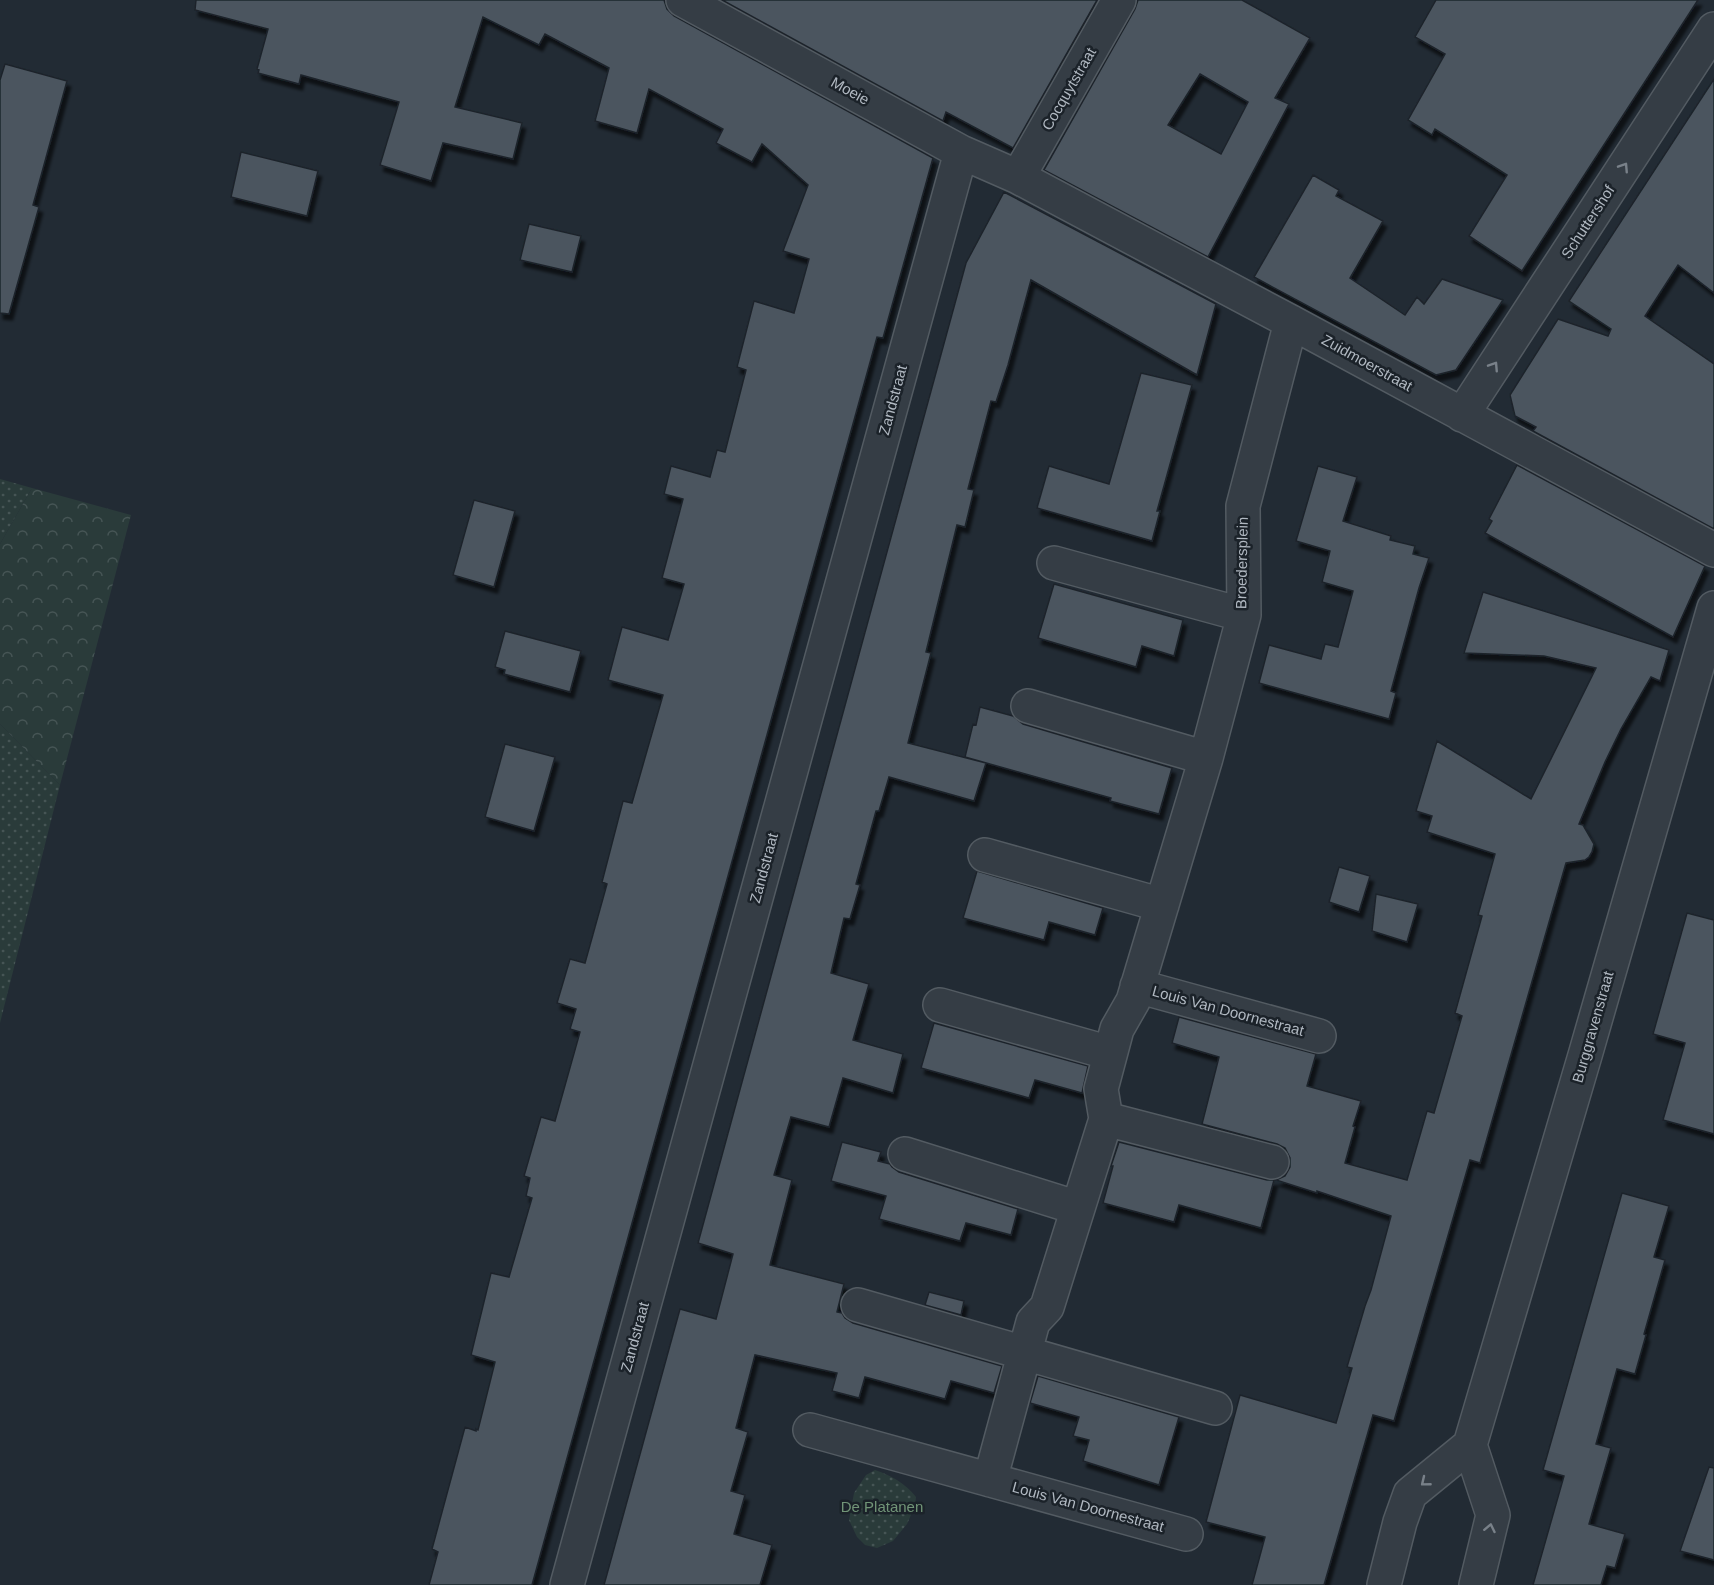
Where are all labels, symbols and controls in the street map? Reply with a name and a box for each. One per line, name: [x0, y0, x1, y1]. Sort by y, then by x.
street label: Cocquytstraat: [1038, 44, 1099, 133]
street label: Moeie: [828, 73, 872, 108]
one-way arrow: [1616, 163, 1627, 174]
street label: Schuttershof: [1558, 181, 1618, 262]
street label: Zuidmoerstraat: [1319, 331, 1416, 395]
street label: Zandstraat: [875, 362, 910, 437]
one-way arrow: [1487, 362, 1498, 373]
street label: Broedersplein: [1232, 517, 1251, 609]
street label: Zandstraat: [746, 830, 781, 905]
street label: Burggravenstraat: [1568, 968, 1617, 1085]
street label: Louis Van Doornestraat: [1150, 982, 1307, 1039]
street label: Zandstraat: [617, 1299, 652, 1374]
one-way arrow: [1421, 1475, 1432, 1486]
street label: Louis Van Doornestraat: [1010, 1478, 1167, 1535]
park label: De Platanen: [841, 1498, 923, 1515]
one-way arrow: [1483, 1524, 1496, 1534]

